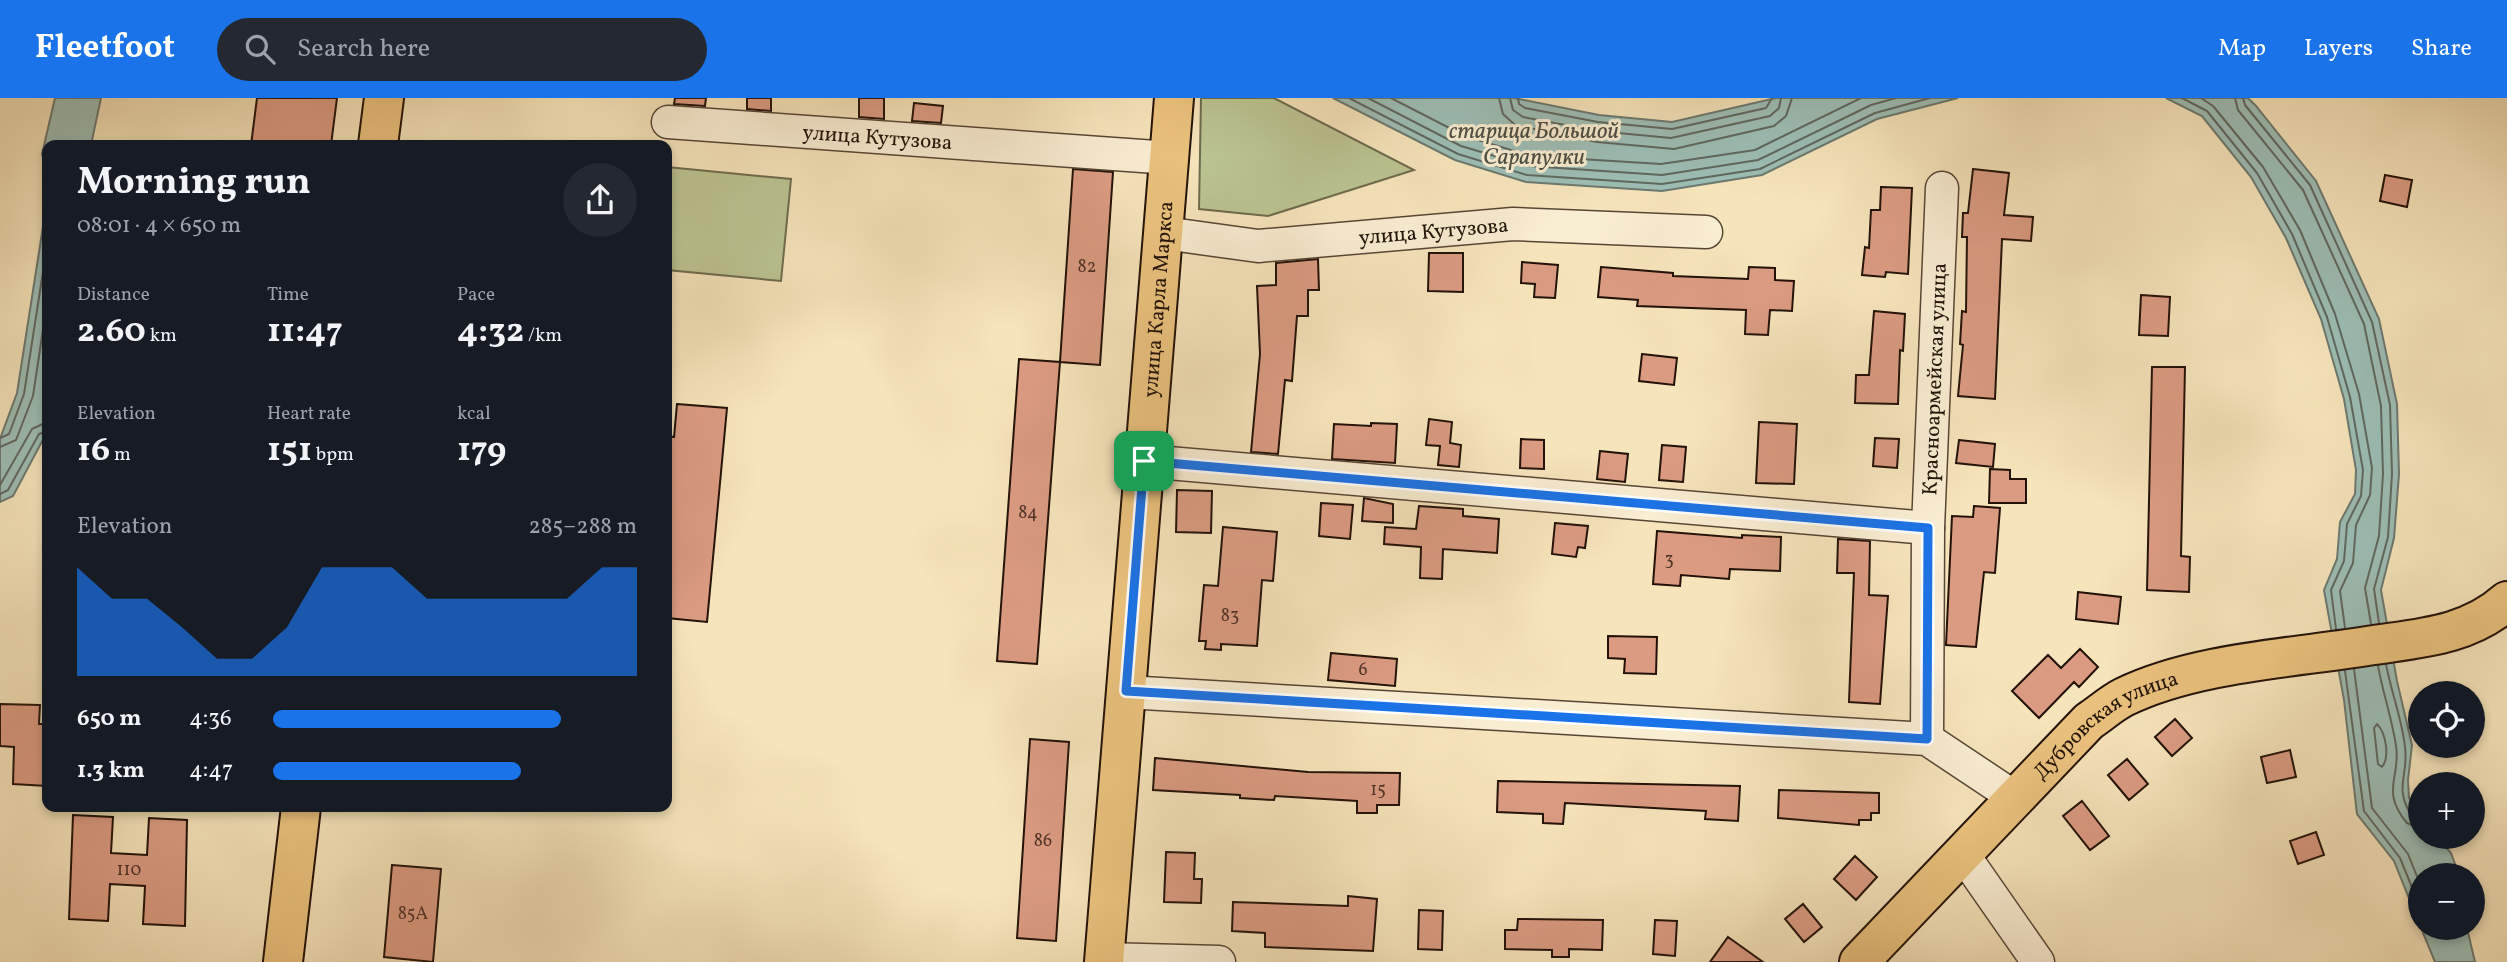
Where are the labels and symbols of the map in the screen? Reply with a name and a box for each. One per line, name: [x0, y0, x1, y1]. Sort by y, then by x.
water label: старица Большой Сарапулки: [1449, 116, 1619, 174]
street label: улица Кутузова: [801, 119, 953, 158]
street label: улица Карла Маркса: [1137, 200, 1182, 399]
street label: улица Кутузова: [1357, 211, 1510, 253]
house number: 82: [1078, 255, 1096, 280]
street label: Красноармейская улица: [1916, 262, 1955, 496]
pin: [1114, 431, 1174, 491]
house number: 84: [1018, 501, 1038, 526]
house number: 3: [1664, 548, 1674, 573]
house number: 83: [1221, 604, 1239, 629]
house number: 6: [1358, 658, 1368, 683]
street label: Дубровская улица: [2027, 665, 2182, 787]
house number: 15: [1370, 778, 1386, 803]
house number: 86: [1034, 829, 1052, 854]
house number: 110: [117, 858, 142, 883]
house number: 85А: [398, 902, 428, 927]

